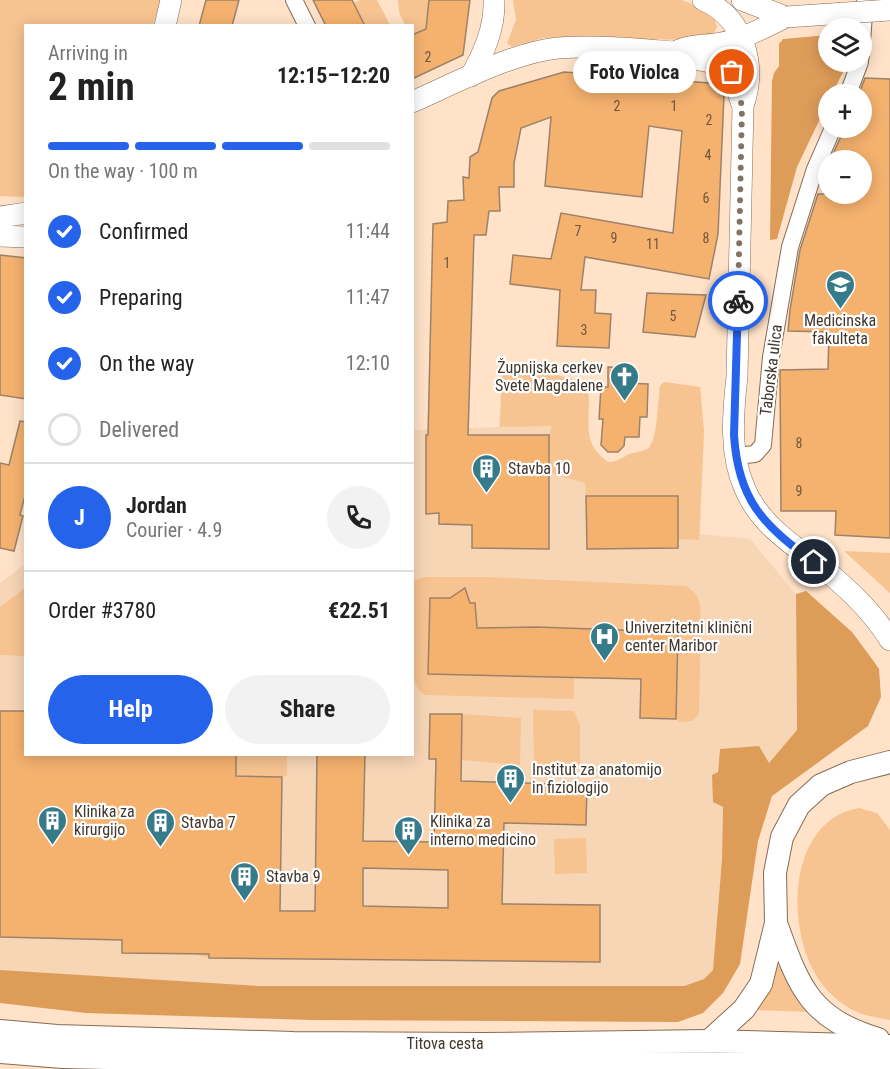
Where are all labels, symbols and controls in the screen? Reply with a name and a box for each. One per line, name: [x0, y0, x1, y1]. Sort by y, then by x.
map controls: [818, 18, 872, 204]
button: layers: [818, 18, 872, 72]
text: Arriving in: [48, 41, 128, 65]
pin: [706, 46, 757, 97]
house number: 2: [425, 49, 432, 65]
callout: Foto Violca: [573, 51, 696, 93]
icon: bag: [715, 55, 748, 88]
text: Foto Violca: [590, 60, 679, 84]
text: 12:15–12:20: [277, 63, 390, 88]
text: 2 min: [48, 64, 135, 110]
button: +: [818, 84, 872, 138]
house number: 2: [614, 98, 621, 114]
house number: 1: [671, 98, 677, 114]
house number: 2: [706, 112, 713, 128]
house number: 4: [705, 147, 712, 163]
button: −: [818, 150, 872, 204]
text: On the way · 100 m: [48, 159, 198, 183]
house number: 6: [703, 190, 710, 206]
icon: check: [48, 215, 81, 248]
text: Confirmed: [99, 219, 188, 244]
text: 11:44: [346, 219, 390, 243]
house number: 7: [575, 223, 582, 239]
house number: 9: [611, 230, 617, 246]
house number: 8: [703, 230, 710, 246]
house number: 11: [646, 236, 660, 252]
house number: 1: [444, 255, 450, 271]
school or university icon: Medicinska fakulteta: [824, 268, 856, 310]
courier: [708, 271, 768, 331]
icon: check: [48, 281, 81, 314]
text: Preparing: [99, 285, 183, 310]
text: 11:47: [346, 285, 390, 309]
icon: bike: [722, 285, 755, 318]
house number: 5: [670, 308, 677, 324]
place label: Medicinska fakulteta: [804, 311, 876, 348]
house number: 3: [581, 322, 587, 338]
street label: Taborska ulica: [756, 323, 786, 417]
icon: check: [48, 347, 81, 380]
text: On the way: [99, 351, 194, 376]
text: 12:10: [346, 351, 390, 375]
place label: Župnijska cerkev Svete Magdalene: [495, 358, 603, 395]
church icon: Župnijska cerkev Svete Magdalene: [608, 360, 640, 402]
text: Delivered: [99, 417, 179, 442]
house number: 8: [796, 435, 803, 451]
building icon: Stavba 10: [471, 452, 503, 494]
place label: Stavba 10: [508, 459, 570, 478]
house number: 9: [796, 483, 802, 499]
button: phone: [327, 486, 390, 549]
text: Jordan: [126, 493, 187, 518]
text: J: [74, 505, 85, 530]
text: Courier · 4.9: [126, 518, 222, 542]
pin: [788, 536, 839, 587]
icon: home: [797, 545, 830, 578]
text: Order #3780: [48, 598, 156, 623]
text: €22.51: [328, 598, 390, 623]
place label: Univerzitetni klinični center Maribor: [625, 618, 752, 655]
hospital icon: Univerzitetni klinični center Maribor: [588, 620, 620, 662]
button: Help: [48, 675, 213, 744]
button: Share: [225, 675, 390, 744]
place label: Institut za anatomijo in fiziologijo: [532, 760, 662, 797]
building icon: Institut za anatomijo in fiziologijo: [495, 762, 527, 804]
place label: Klinika za kirurgijo: [74, 802, 135, 839]
building icon: Klinika za kirurgijo: [37, 804, 69, 846]
building icon: Stavba 7: [144, 806, 176, 848]
place label: Klinika za interno medicino: [430, 812, 536, 849]
place label: Stavba 7: [181, 813, 236, 832]
building icon: Klinika za interno medicino: [393, 814, 425, 856]
building icon: Stavba 9: [229, 860, 261, 902]
place label: Stavba 9: [266, 867, 321, 886]
street label: Titova cesta: [406, 1034, 484, 1053]

